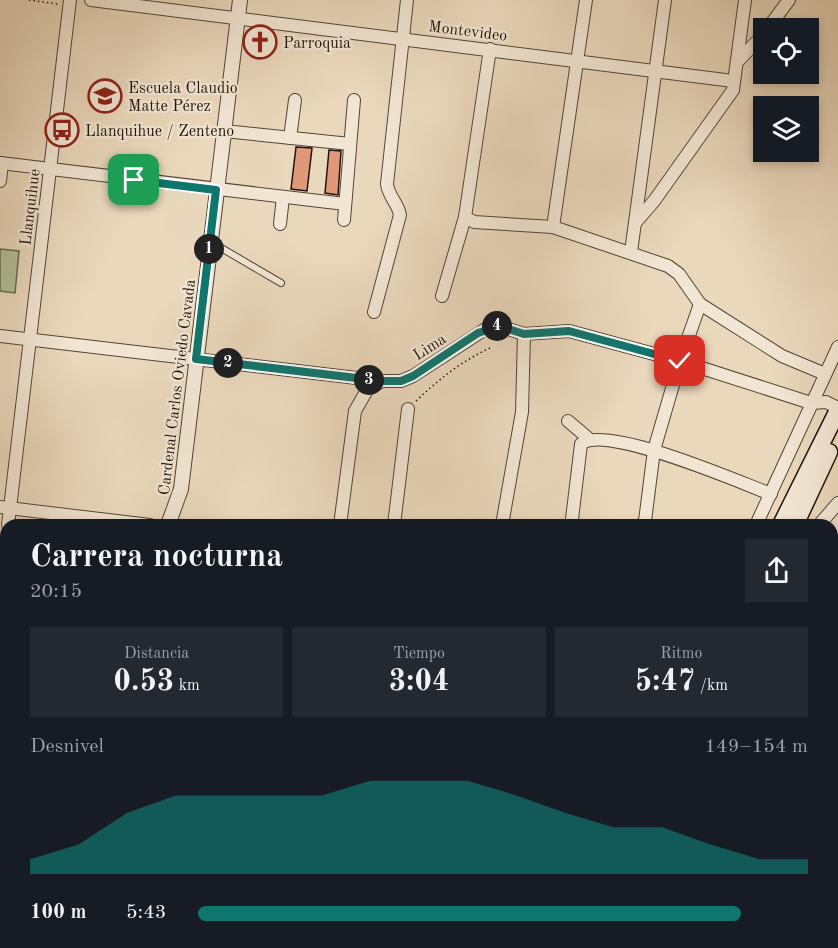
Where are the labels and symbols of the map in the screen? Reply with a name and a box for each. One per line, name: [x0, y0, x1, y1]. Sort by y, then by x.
street label: Montevideo: [427, 19, 508, 45]
church icon: Parroquia: [242, 24, 278, 60]
place label: Parroquia: [283, 36, 351, 52]
school or university icon: Escuela Claudio Matte Pérez: [87, 78, 123, 114]
place label: Escuela Claudio Matte Pérez: [128, 81, 238, 115]
bus stop icon: Llanquihue / Zenteno: [44, 112, 80, 148]
place label: Llanquihue / Zenteno: [85, 124, 234, 140]
pin: [108, 154, 159, 205]
street label: Llanquihue: [18, 168, 44, 246]
pin: 1: [194, 234, 224, 264]
street label: Cardenal Carlos Oviedo Cavada: [157, 278, 199, 496]
pin: 4: [482, 311, 512, 341]
street label: Lima: [411, 331, 449, 364]
pin: [654, 335, 705, 386]
pin: 2: [213, 348, 243, 378]
pin: 3: [354, 365, 384, 395]

